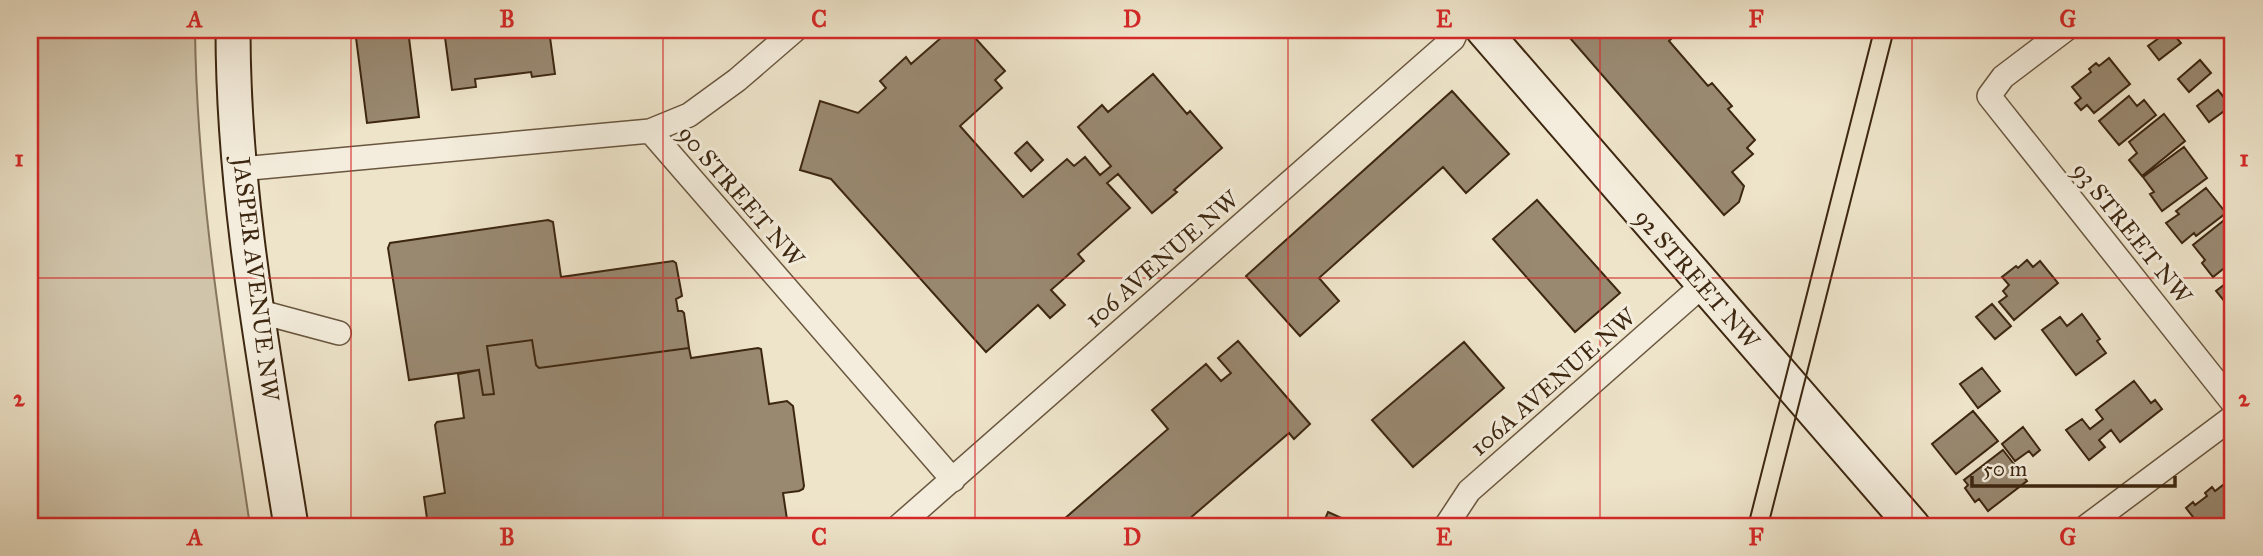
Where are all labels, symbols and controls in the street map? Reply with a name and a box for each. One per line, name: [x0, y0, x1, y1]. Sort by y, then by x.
text: A: [185, 5, 203, 33]
text: B: [499, 5, 515, 33]
text: C: [811, 5, 827, 33]
text: D: [1123, 5, 1141, 33]
text: E: [1436, 5, 1453, 33]
text: F: [1748, 5, 1764, 33]
text: G: [2060, 5, 2077, 33]
street label: 90 STREET NW: [671, 119, 812, 274]
text: 1: [14, 144, 24, 172]
text: 1: [2239, 144, 2249, 172]
street label: JASPER AVENUE NW: [226, 152, 286, 404]
street label: 93 STREET NW: [2066, 156, 2199, 311]
street label: 106 AVENUE NW: [1079, 183, 1246, 334]
street label: 92 STREET NW: [1628, 203, 1767, 356]
street label: 106A AVENUE NW: [1464, 301, 1643, 462]
text: 2: [13, 384, 25, 412]
text: 2: [2238, 384, 2250, 412]
scale bar: [1972, 444, 2176, 488]
text: 50 m: [1983, 456, 2028, 482]
text: A: [185, 523, 203, 551]
text: B: [499, 523, 515, 551]
text: C: [811, 523, 827, 551]
text: D: [1123, 523, 1141, 551]
text: E: [1436, 523, 1453, 551]
text: F: [1748, 523, 1764, 551]
text: G: [2060, 523, 2077, 551]

